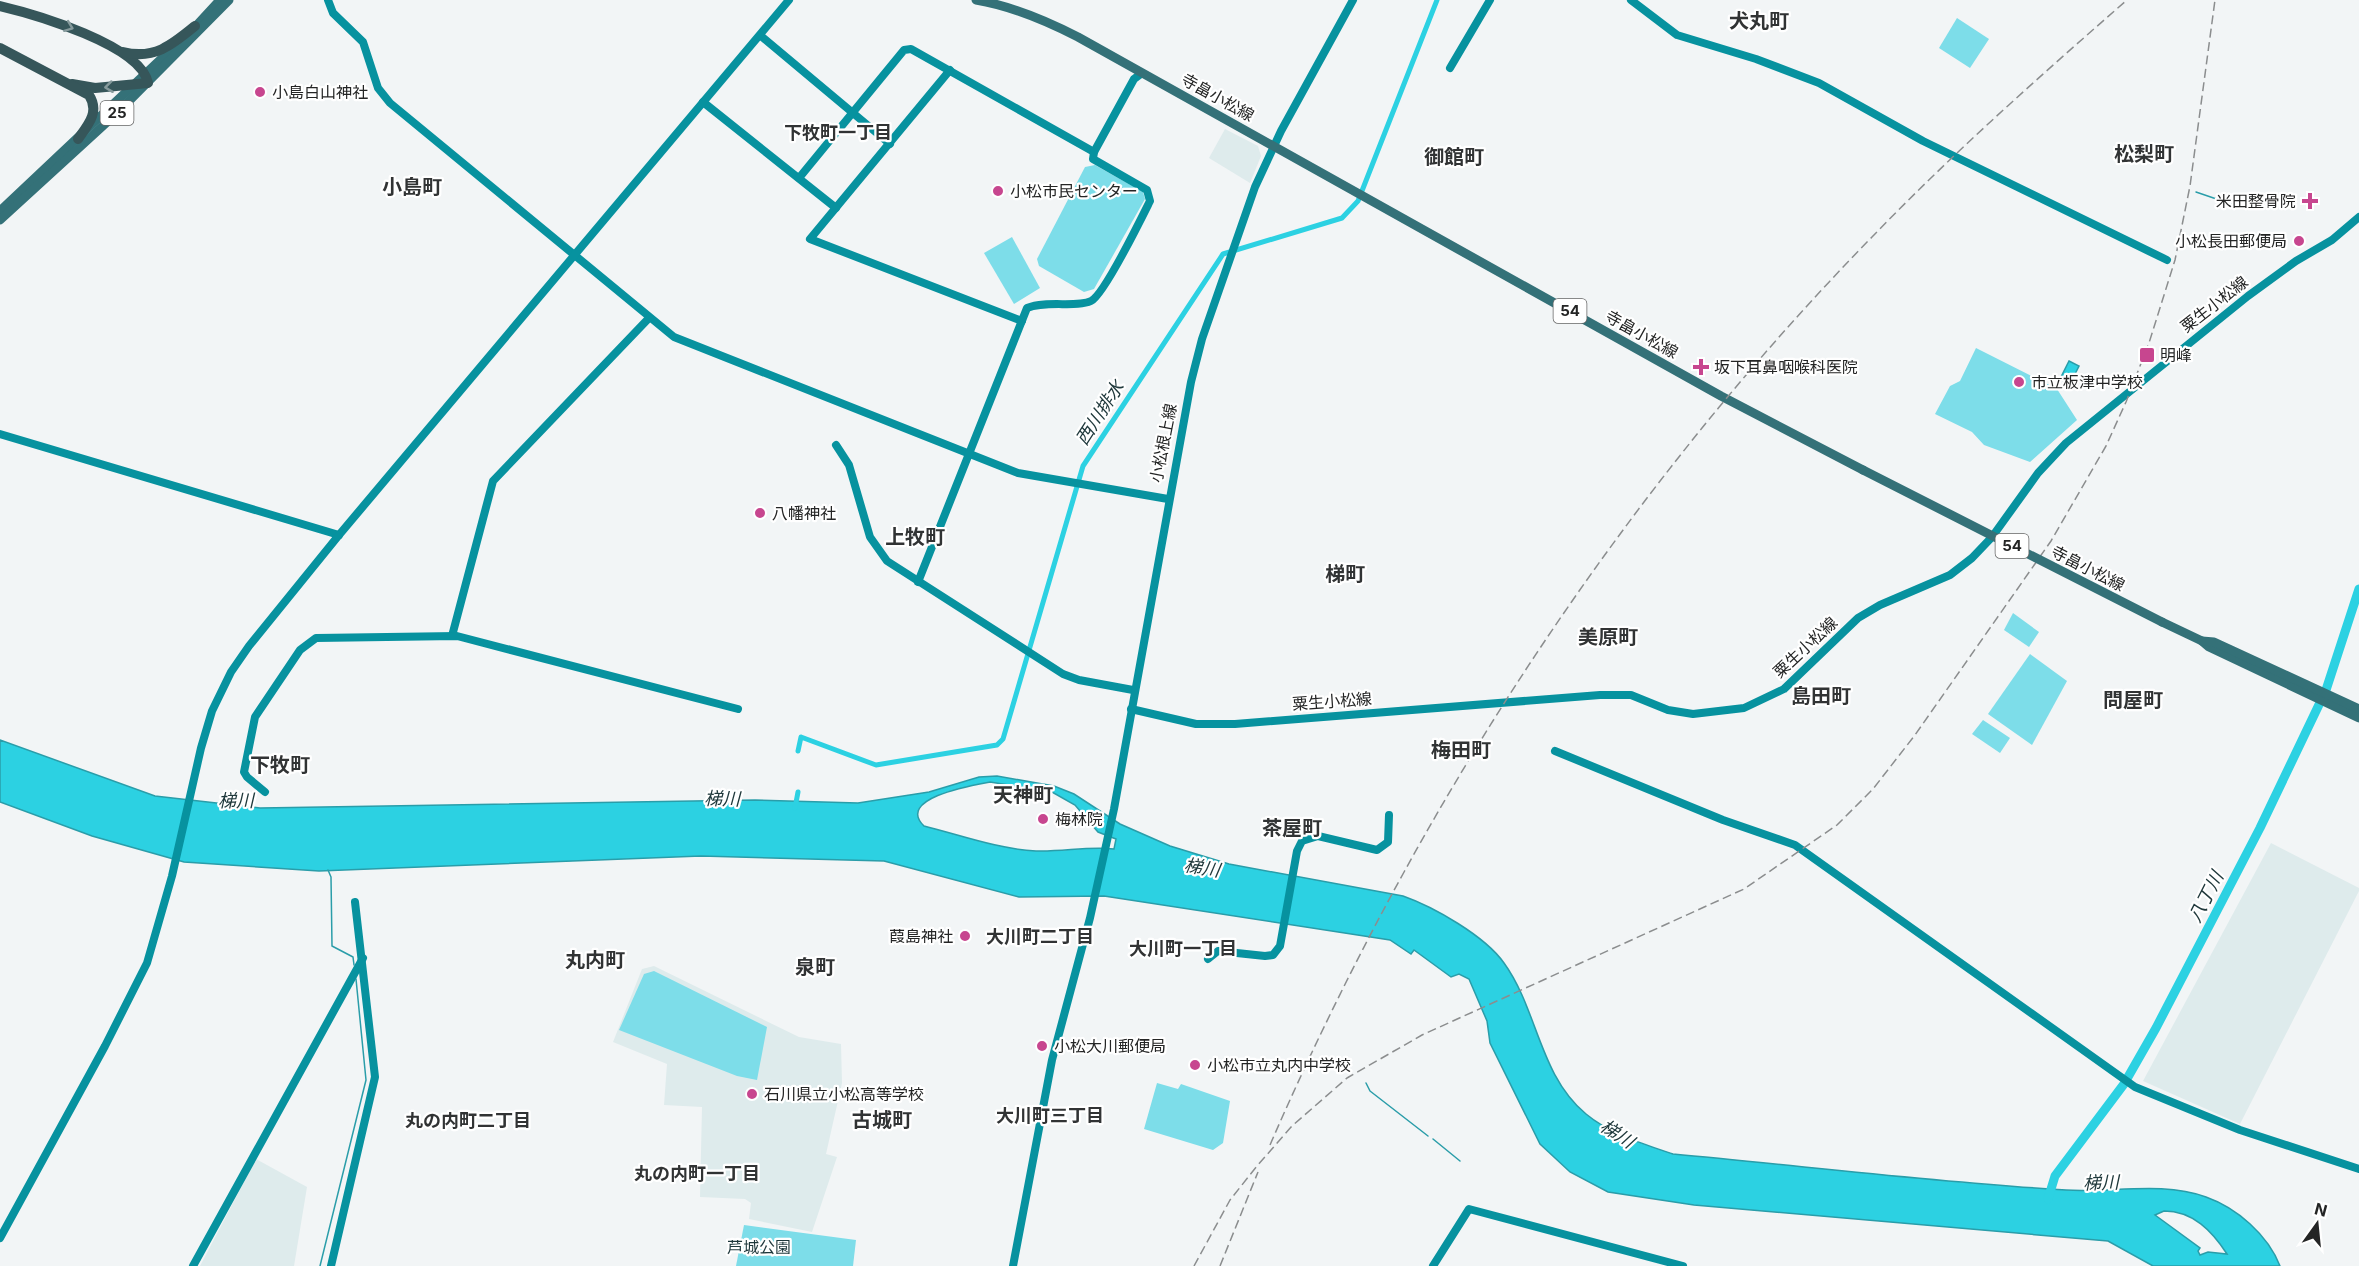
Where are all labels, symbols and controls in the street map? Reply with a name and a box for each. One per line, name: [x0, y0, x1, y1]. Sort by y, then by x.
district label: 犬丸町: [1729, 9, 1789, 33]
one-way arrow: [63, 20, 74, 32]
street label: 寺畠小松線: [1178, 69, 1258, 125]
one-way arrow: [105, 80, 114, 93]
place label: 小島白山神社: [272, 82, 368, 102]
marker: 小島白山神社: [253, 85, 267, 99]
road number: 25: [100, 101, 134, 125]
district label: 下牧町一丁目: [784, 122, 892, 143]
district label: 松梨町: [2114, 142, 2174, 166]
district label: 御館町: [1424, 145, 1484, 169]
district label: 小島町: [382, 175, 442, 199]
place label: 小松市民センター: [1010, 181, 1138, 201]
marker: 小松市民センター: [991, 184, 1005, 198]
place label: 米田整骨院: [2216, 191, 2296, 211]
marker: 米田整骨院: [2301, 192, 2319, 210]
place label: 小松長田郵便局: [2175, 231, 2287, 251]
marker: 小松長田郵便局: [2292, 234, 2306, 248]
street label: 粟生小松線: [2176, 271, 2252, 337]
road number: 54: [1554, 299, 1586, 323]
street label: 寺畠小松線: [1602, 306, 1682, 362]
place label: 明峰: [2160, 345, 2192, 365]
marker: 明峰: [2138, 346, 2156, 364]
place label: 坂下耳鼻咽喉科医院: [1714, 357, 1858, 377]
marker: 坂下耳鼻咽喉科医院: [1692, 358, 1710, 376]
place label: 市立板津中学校: [2031, 372, 2143, 392]
water label: 西川排水: [1071, 375, 1129, 449]
marker: 市立板津中学校: [2012, 375, 2026, 389]
street label: 小松根上線: [1146, 402, 1180, 484]
place label: 八幡神社: [772, 503, 836, 523]
marker: 八幡神社: [753, 506, 767, 520]
district label: 上牧町: [885, 525, 945, 549]
road number: 54: [1996, 534, 2028, 558]
street label: 寺畠小松線: [2048, 541, 2128, 595]
district label: 梯町: [1325, 562, 1365, 586]
street label: 粟生小松線: [1769, 612, 1841, 682]
district label: 美原町: [1578, 625, 1638, 649]
district label: 島田町: [1791, 684, 1851, 708]
street label: 粟生小松線: [1291, 688, 1373, 714]
district label: 問屋町: [2103, 688, 2163, 712]
district label: 梅田町: [1431, 738, 1491, 762]
district label: 下牧町: [250, 753, 310, 777]
district label: 天神町: [993, 783, 1053, 807]
water label: 梯川: [704, 788, 742, 809]
water label: 梯川: [218, 790, 256, 811]
place label: 梅林院: [1055, 809, 1103, 829]
marker: 梅林院: [1036, 812, 1050, 826]
district label: 茶屋町: [1262, 816, 1322, 840]
water label: 梯川: [1183, 854, 1223, 881]
water label: 八丁川: [2184, 866, 2228, 926]
place label: 葭島神社: [889, 926, 953, 946]
district label: 大川町二丁目: [986, 926, 1094, 947]
marker: 葭島神社: [958, 929, 972, 943]
district label: 大川町一丁目: [1129, 938, 1237, 959]
district label: 丸内町: [565, 948, 625, 972]
district label: 泉町: [795, 955, 835, 979]
place label: 小松大川郵便局: [1054, 1036, 1166, 1056]
marker: 小松大川郵便局: [1035, 1039, 1049, 1053]
place label: 小松市立丸内中学校: [1207, 1055, 1351, 1075]
marker: 小松市立丸内中学校: [1188, 1058, 1202, 1072]
place label: 石川県立小松高等学校: [764, 1084, 924, 1104]
marker: 石川県立小松高等学校: [745, 1087, 759, 1101]
district label: 大川町三丁目: [996, 1105, 1104, 1126]
district label: 古城町: [852, 1108, 912, 1132]
district label: 丸の内町二丁目: [405, 1110, 531, 1131]
water label: 梯川: [1596, 1115, 1640, 1153]
district label: 丸の内町一丁目: [634, 1163, 760, 1184]
water label: 梯川: [2083, 1171, 2121, 1194]
north arrow: [2287, 1194, 2347, 1254]
text: N: [2312, 1198, 2329, 1221]
park label: 芦城公園: [727, 1237, 791, 1257]

